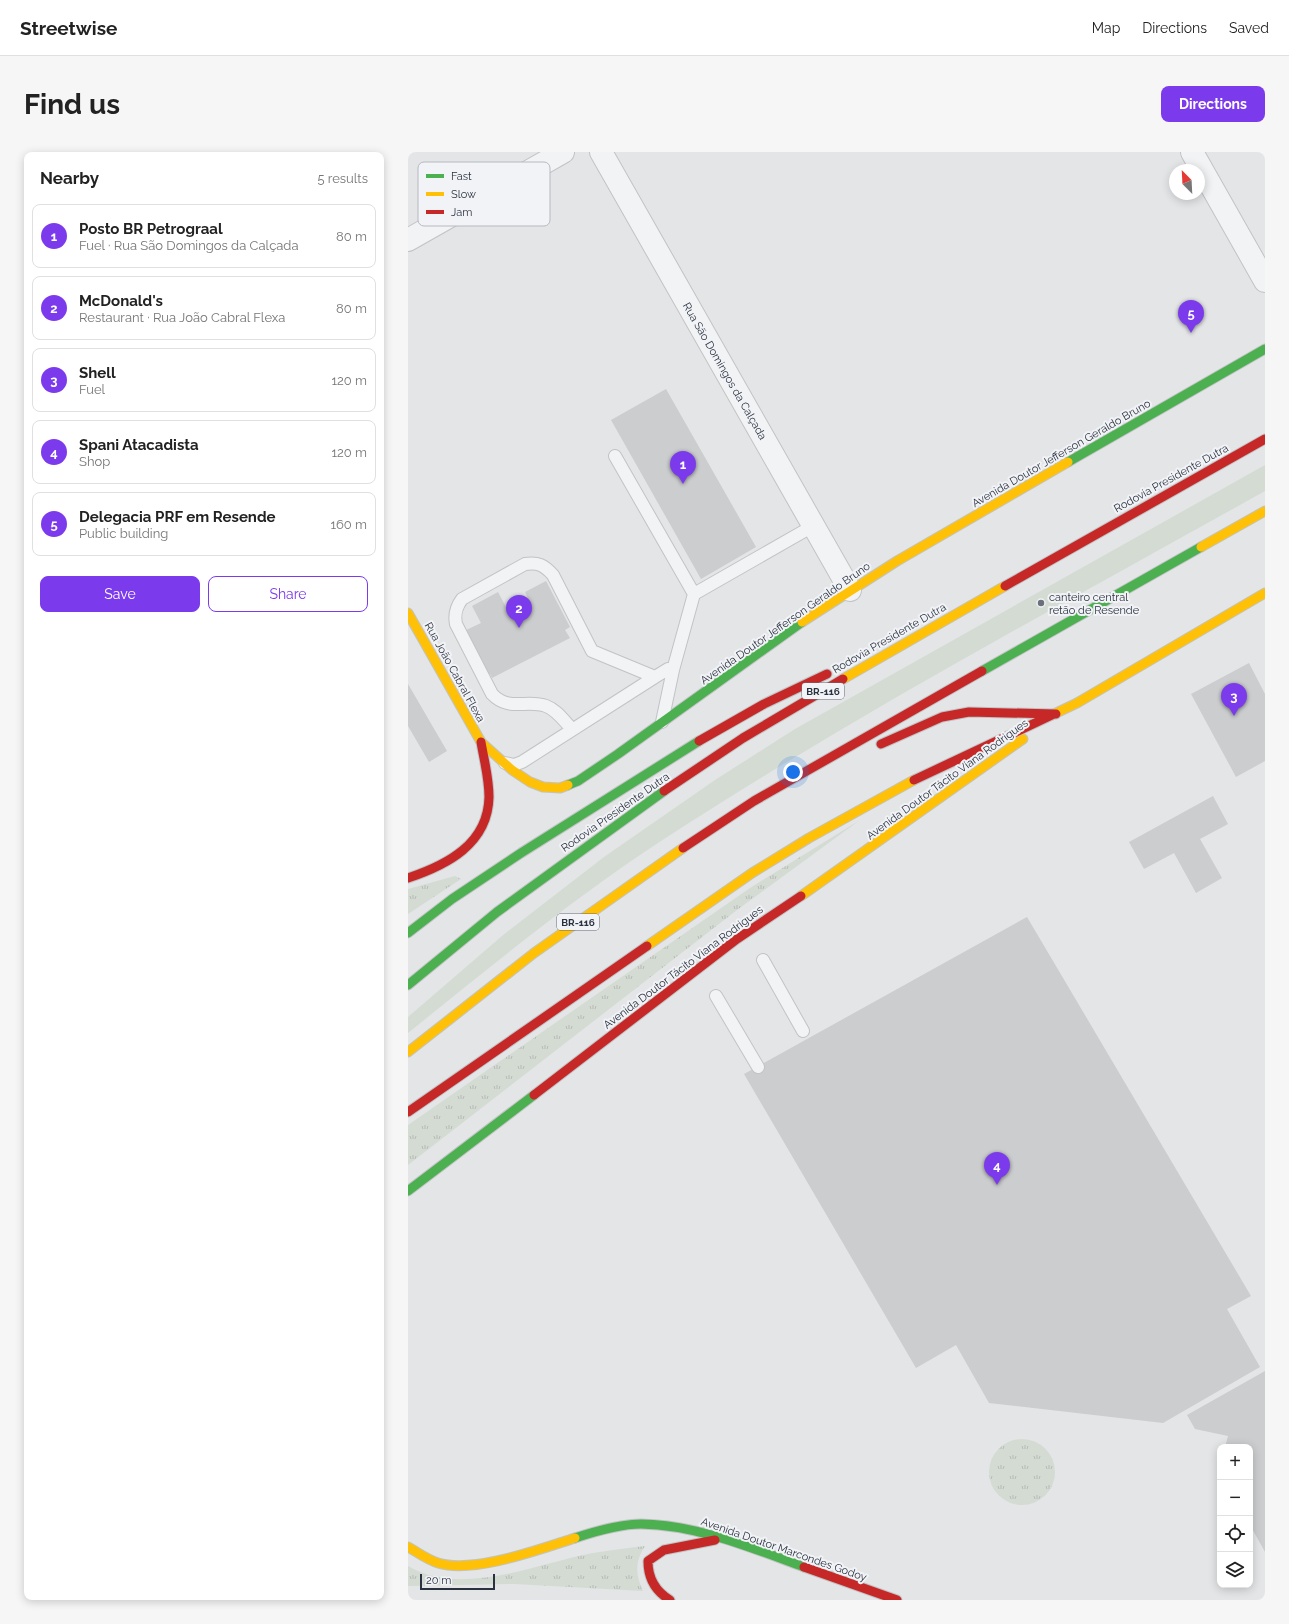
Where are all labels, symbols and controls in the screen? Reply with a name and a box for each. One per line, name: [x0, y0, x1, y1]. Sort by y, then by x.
text: Streetwise: [20, 17, 117, 39]
text: Map: [1092, 20, 1120, 36]
text: Directions: [1142, 20, 1207, 36]
text: Saved: [1229, 20, 1269, 36]
button: Directions: [1161, 86, 1265, 122]
text: Find us: [24, 88, 120, 121]
legend: [418, 162, 550, 226]
north arrow: [1169, 164, 1205, 200]
text: Nearby: [40, 168, 99, 188]
text: Fast: [451, 170, 472, 183]
text: 5 results: [317, 171, 368, 186]
text: Slow: [451, 188, 476, 201]
text: Jam: [451, 206, 472, 219]
text: Posto BR Petrograal: [79, 220, 223, 238]
text: 1: [51, 229, 57, 244]
text: 80 m: [336, 229, 367, 244]
text: Fuel · Rua São Domingos da Calçada: [79, 238, 299, 253]
text: McDonald's: [79, 292, 163, 310]
street label: Rua São Domingos da Calçada: [680, 300, 769, 442]
pin: 5: [1178, 300, 1204, 333]
text: 2: [50, 301, 58, 316]
text: 80 m: [336, 301, 367, 316]
text: Restaurant · Rua João Cabral Flexa: [79, 310, 285, 325]
text: Shell: [79, 364, 116, 382]
text: 3: [50, 373, 58, 388]
text: 120 m: [331, 373, 367, 388]
text: Fuel: [79, 382, 105, 397]
street label: Avenida Doutor Jefferson Geraldo Bruno: [970, 397, 1153, 510]
text: Spani Atacadista: [79, 436, 199, 454]
street label: Rodovia Presidente Dutra: [1112, 442, 1231, 515]
text: 4: [50, 445, 58, 460]
text: 120 m: [331, 445, 367, 460]
pin: 1: [670, 451, 696, 484]
text: Shop: [79, 454, 110, 469]
text: Delegacia PRF em Resende: [79, 508, 276, 526]
text: 5: [50, 517, 58, 532]
text: 160 m: [330, 517, 367, 532]
text: Public building: [79, 526, 168, 541]
street label: Avenida Doutor Jefferson Geraldo Bruno: [698, 559, 873, 687]
button: Save: [40, 576, 200, 612]
button: Share: [208, 576, 368, 612]
place label: canteiro central retão de Resende: [1049, 591, 1140, 617]
pin: 2: [506, 595, 532, 628]
marker: canteiro central retão de Resende: [1036, 598, 1046, 608]
street label: Rodovia Presidente Dutra: [830, 601, 948, 676]
street label: Rua João Cabral Flexa: [422, 620, 487, 724]
road number: BR-116: [802, 683, 844, 699]
pin: 3: [1221, 683, 1247, 716]
street label: Avenida Doutor Tácito Viana Rodrigues: [864, 716, 1030, 842]
your location: [783, 762, 803, 782]
street label: Rodovia Presidente Dutra: [559, 770, 672, 855]
street label: Avenida Doutor Tácito Viana Rodrigues: [601, 903, 766, 1032]
road number: BR-116: [557, 914, 599, 930]
pin: 4: [984, 1152, 1010, 1185]
map controls: [1217, 1444, 1253, 1588]
button: +: [1217, 1444, 1253, 1480]
button: −: [1217, 1480, 1253, 1516]
street label: Avenida Doutor Marcondes Godoy: [699, 1515, 868, 1584]
button: locate: [1217, 1516, 1253, 1552]
button: layers: [1217, 1552, 1253, 1588]
scale bar: [420, 1572, 495, 1591]
text: 20 m: [426, 1574, 451, 1587]

